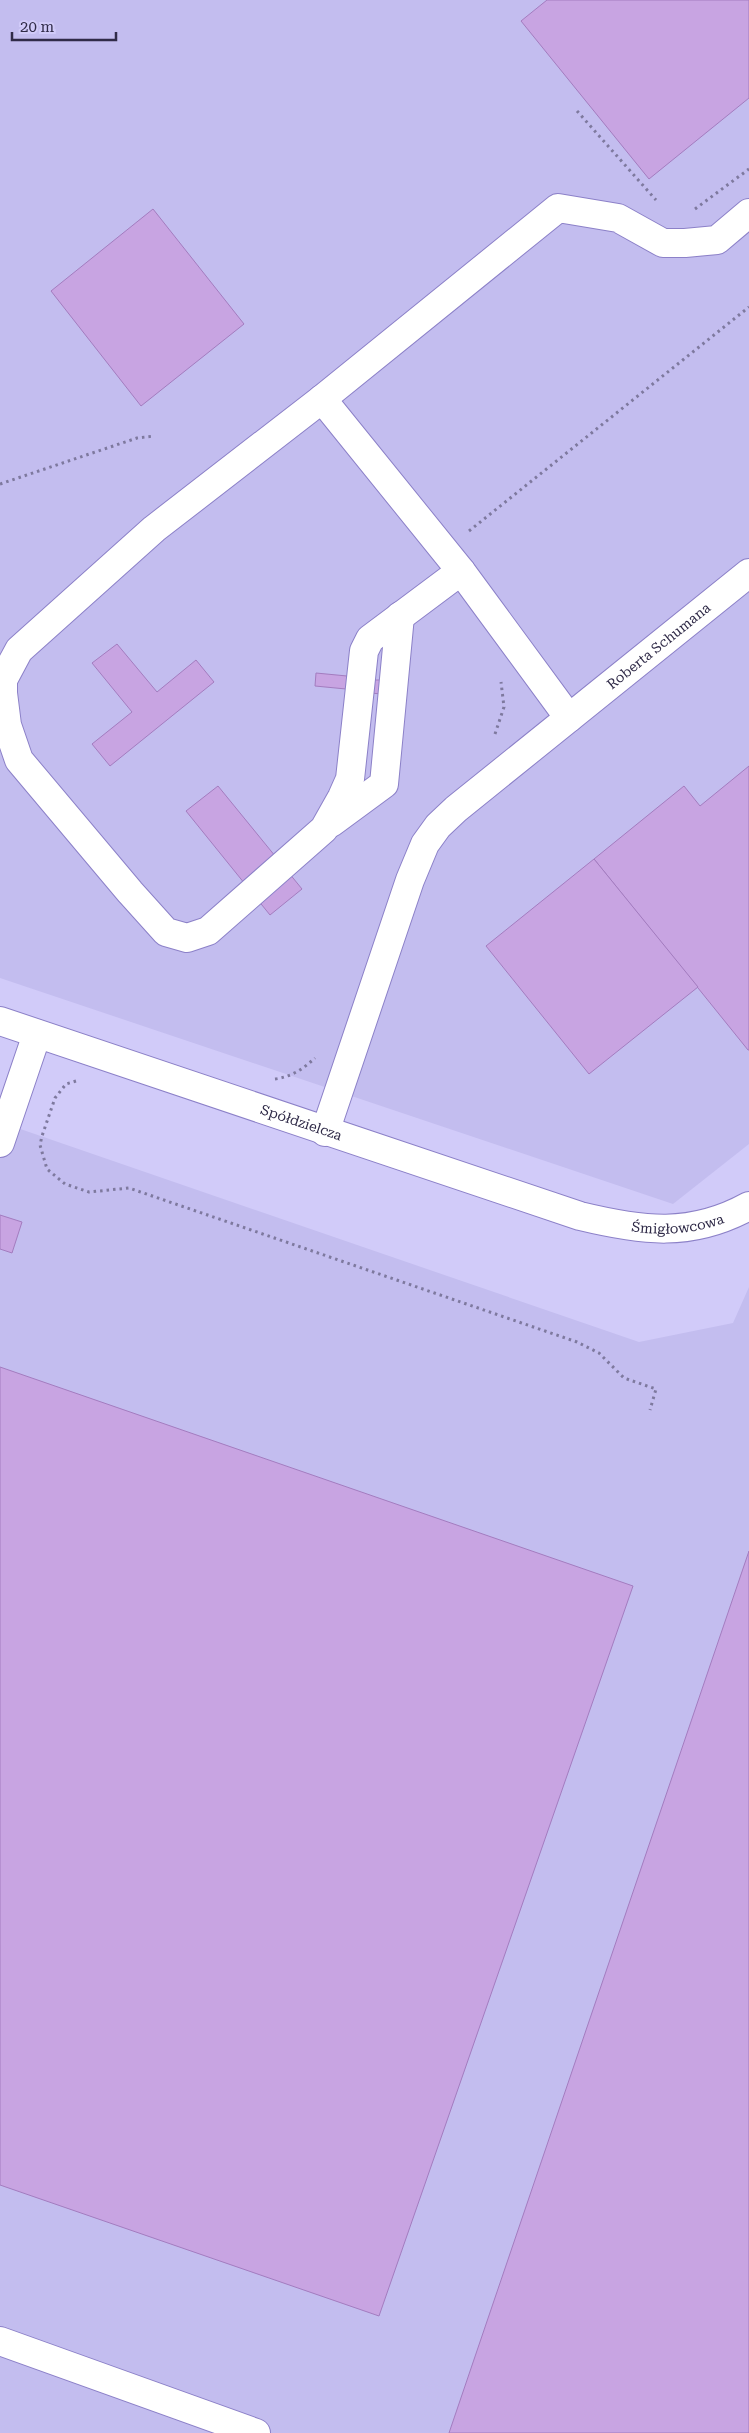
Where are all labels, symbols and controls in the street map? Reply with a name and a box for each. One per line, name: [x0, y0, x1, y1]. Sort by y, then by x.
scale bar: [12, 10, 116, 42]
text: 20 m: [20, 18, 55, 36]
street label: Roberta Schumana: [603, 599, 714, 692]
street label: Spółdzielcza: [259, 1101, 345, 1144]
street label: Śmigłowcowa: [631, 1210, 726, 1237]

